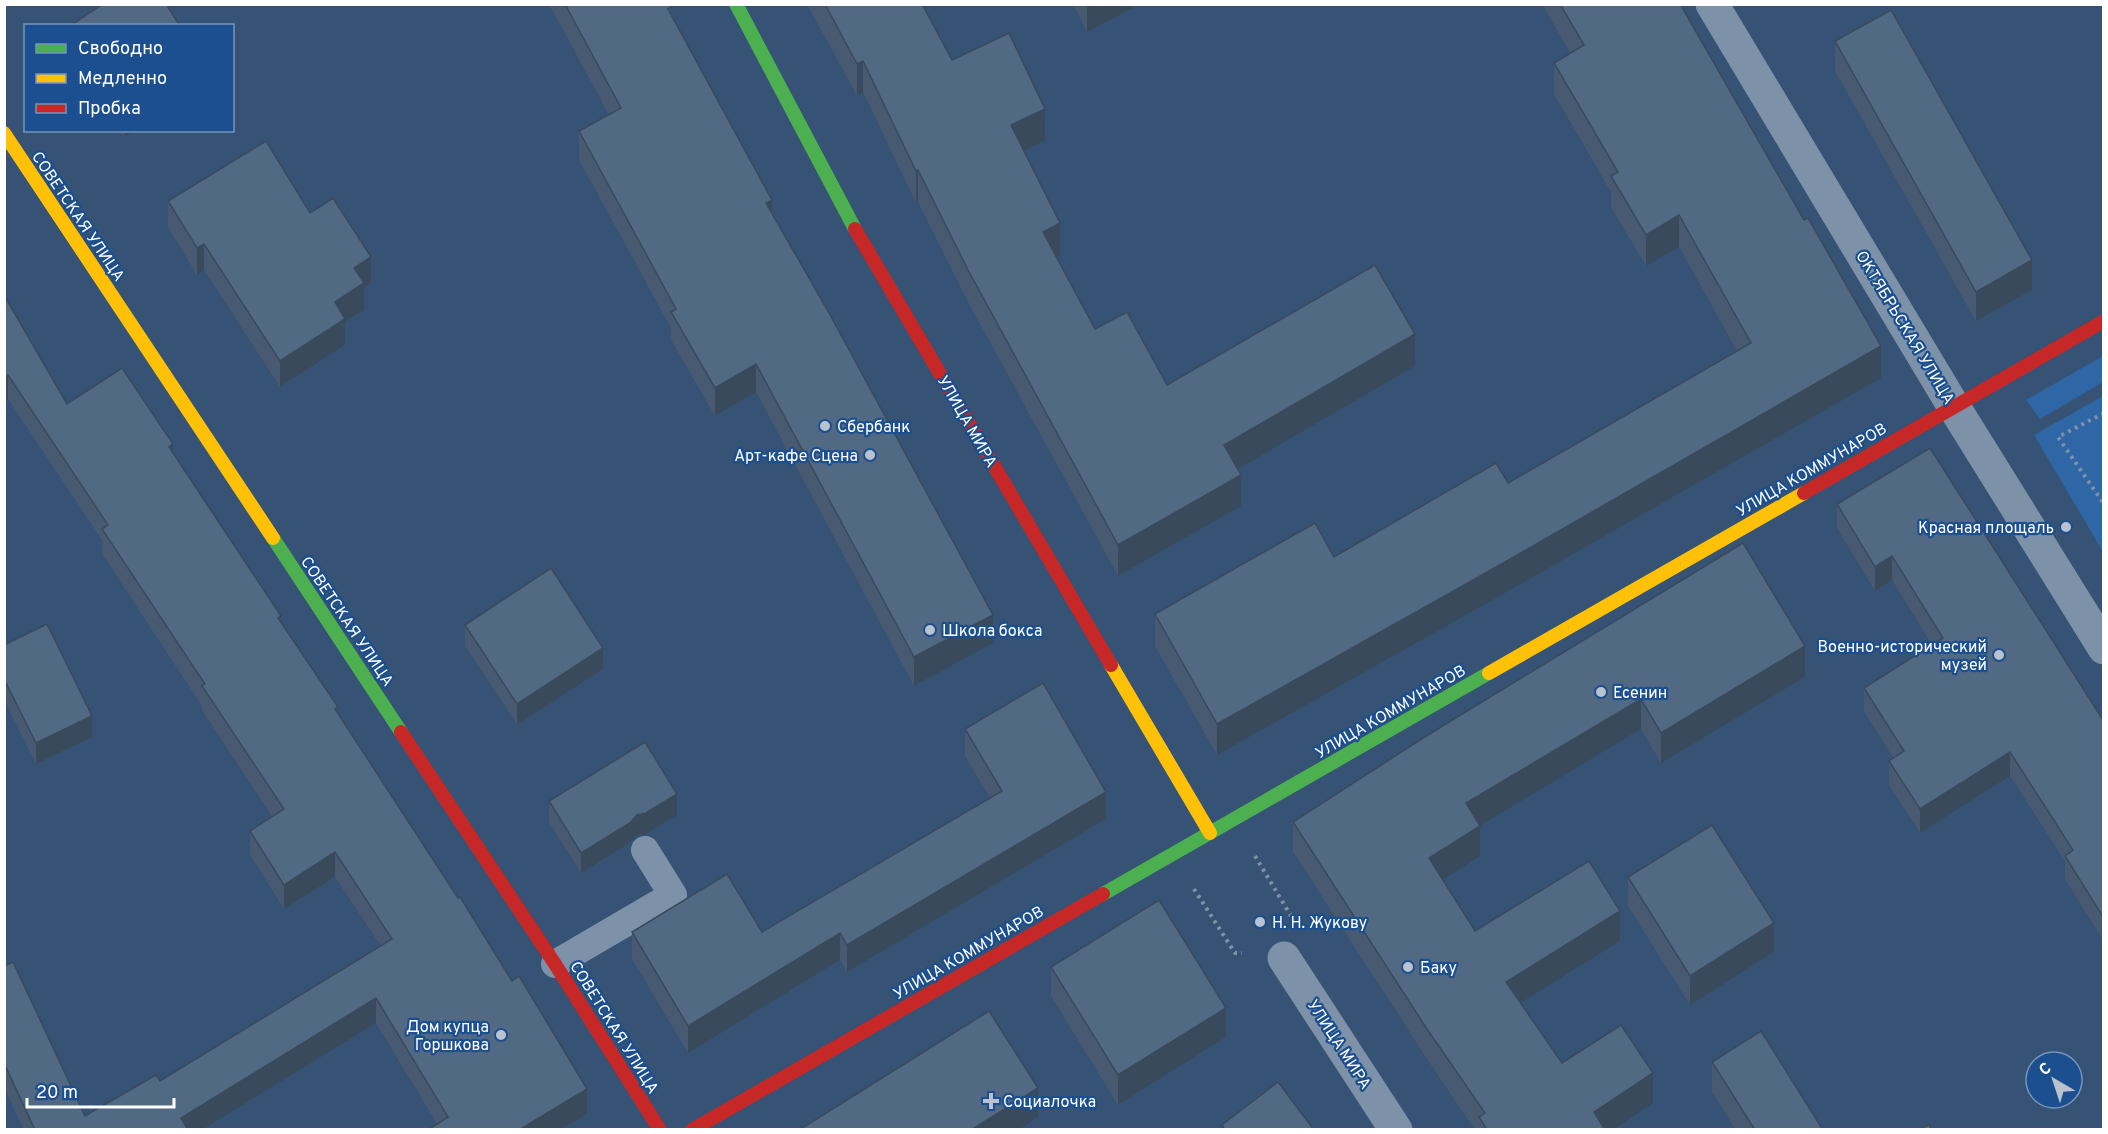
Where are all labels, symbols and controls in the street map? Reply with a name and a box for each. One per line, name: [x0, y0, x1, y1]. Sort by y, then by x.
legend: [24, 24, 234, 132]
text: Свободно: [78, 38, 163, 61]
text: Медленно: [78, 68, 167, 91]
text: Пробка: [78, 98, 141, 121]
street label: СОВЕТСКАЯ УЛИЦА: [26, 148, 128, 286]
street label: ОКТЯБРЬСКАЯ УЛИЦА: [1850, 247, 1958, 409]
street label: УЛИЦА МИРА: [932, 372, 1001, 472]
place label: Сбербанк: [837, 418, 910, 438]
marker: Сбербанк: [818, 419, 832, 433]
street label: УЛИЦА КОММУНАРОВ: [1733, 419, 1891, 522]
place label: Арт-кафе Сцена: [734, 447, 858, 467]
marker: Арт-кафе Сцена: [863, 448, 877, 462]
place label: Красная площаль: [1918, 519, 2054, 539]
marker: Красная площаль: [2059, 520, 2073, 534]
street label: СОВЕТСКАЯ УЛИЦА: [295, 553, 397, 691]
place label: Школа бокса: [942, 622, 1042, 642]
marker: Школа бокса: [923, 623, 937, 637]
place label: Военно-исторический музей: [1817, 638, 1987, 676]
marker: Военно-исторический музей: [1992, 648, 2006, 662]
street label: УЛИЦА КОММУНАРОВ: [1312, 661, 1470, 764]
place label: Есенин: [1613, 684, 1667, 704]
marker: Есенин: [1594, 685, 1608, 699]
street label: УЛИЦА КОММУНАРОВ: [890, 902, 1048, 1005]
place label: Н. Н. Жукову: [1272, 914, 1367, 934]
marker: Н. Н. Жукову: [1253, 915, 1267, 929]
street label: СОВЕТСКАЯ УЛИЦА: [564, 958, 662, 1098]
place label: Баку: [1420, 959, 1457, 979]
marker: Баку: [1401, 960, 1415, 974]
street label: УЛИЦА МИРА: [1302, 996, 1375, 1094]
place label: Дом купца Горшкова: [406, 1018, 489, 1056]
marker: Дом купца Горшкова: [494, 1028, 508, 1042]
north arrow: [2024, 1050, 2084, 1110]
text: С: [2036, 1059, 2056, 1081]
scale bar: [27, 1071, 174, 1109]
text: 20 m: [36, 1082, 78, 1105]
place label: Социалочка: [1003, 1093, 1096, 1113]
marker: Социалочка: [984, 1094, 998, 1108]

